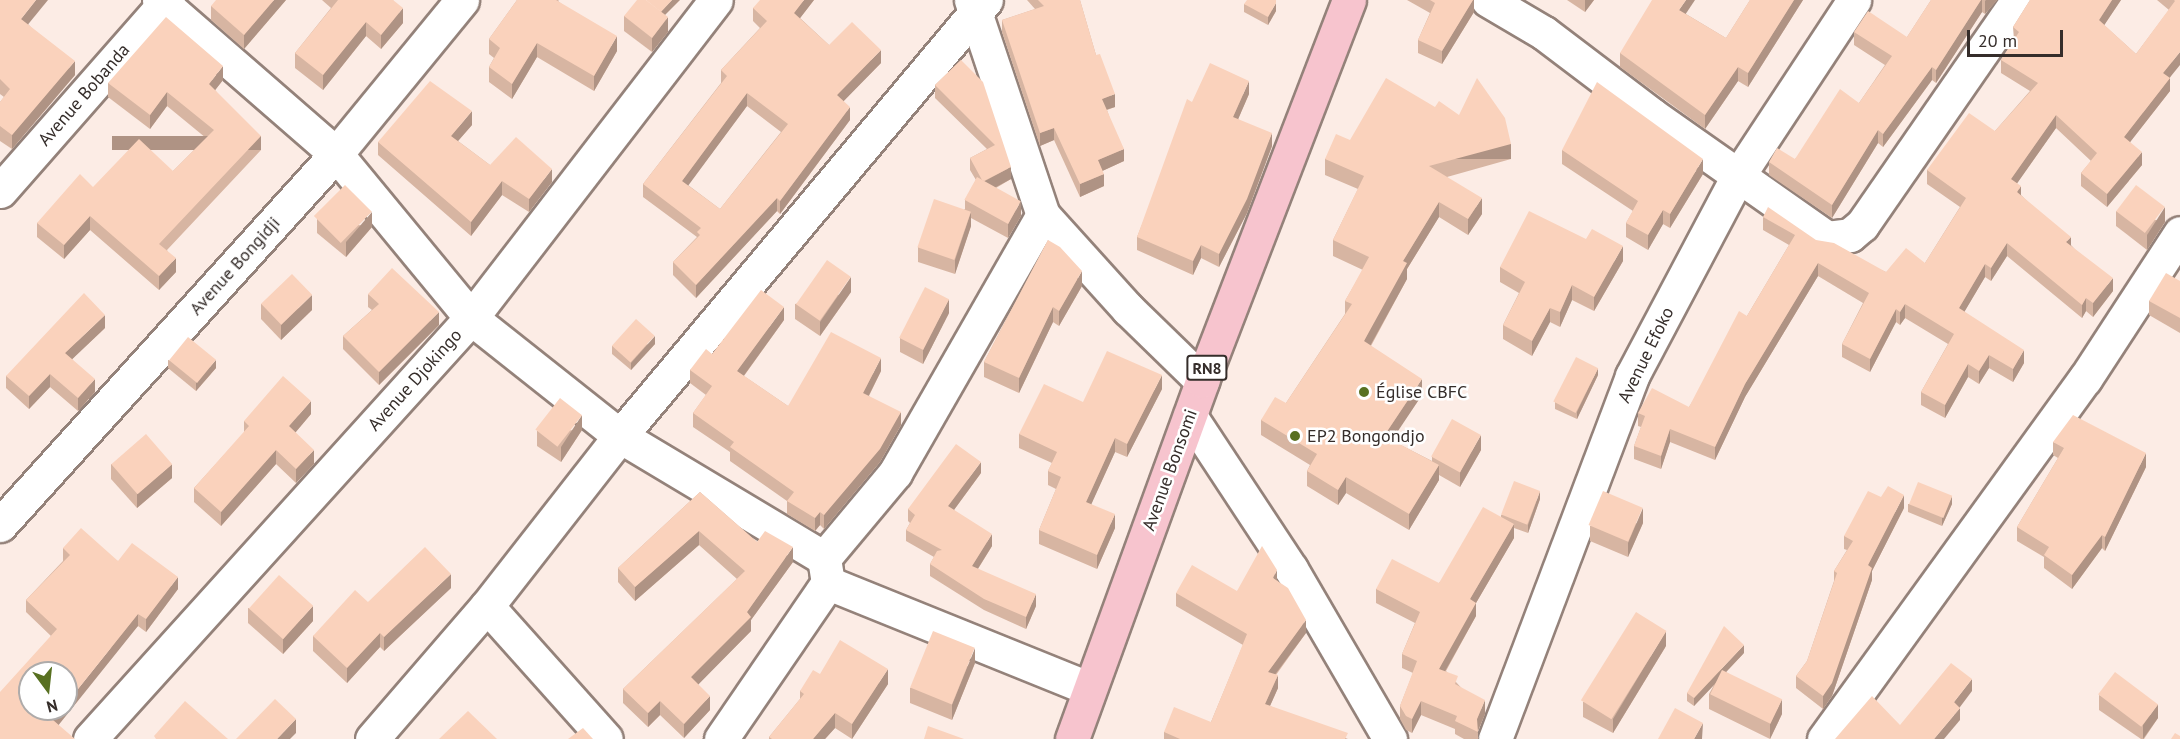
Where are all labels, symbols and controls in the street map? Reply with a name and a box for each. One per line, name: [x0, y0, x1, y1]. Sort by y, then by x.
scale bar: [1970, 18, 2066, 56]
text: 20 m: [1978, 29, 2017, 52]
street label: Avenue Bobanda: [34, 40, 134, 150]
street label: Avenue Bongidji: [185, 212, 285, 320]
street label: Avenue Efoko: [1614, 304, 1678, 406]
street label: Avenue Djokingo: [364, 325, 466, 435]
road number: RN8: [1186, 355, 1228, 381]
place label: Église CBFC: [1376, 381, 1467, 403]
marker: Église CBFC: [1357, 385, 1371, 399]
street label: Avenue Bonsomi: [1138, 406, 1202, 534]
place label: EP2 Bongondjo: [1307, 425, 1425, 447]
marker: EP2 Bongondjo: [1288, 429, 1302, 443]
north arrow: [18, 661, 78, 721]
text: N: [44, 695, 60, 717]

